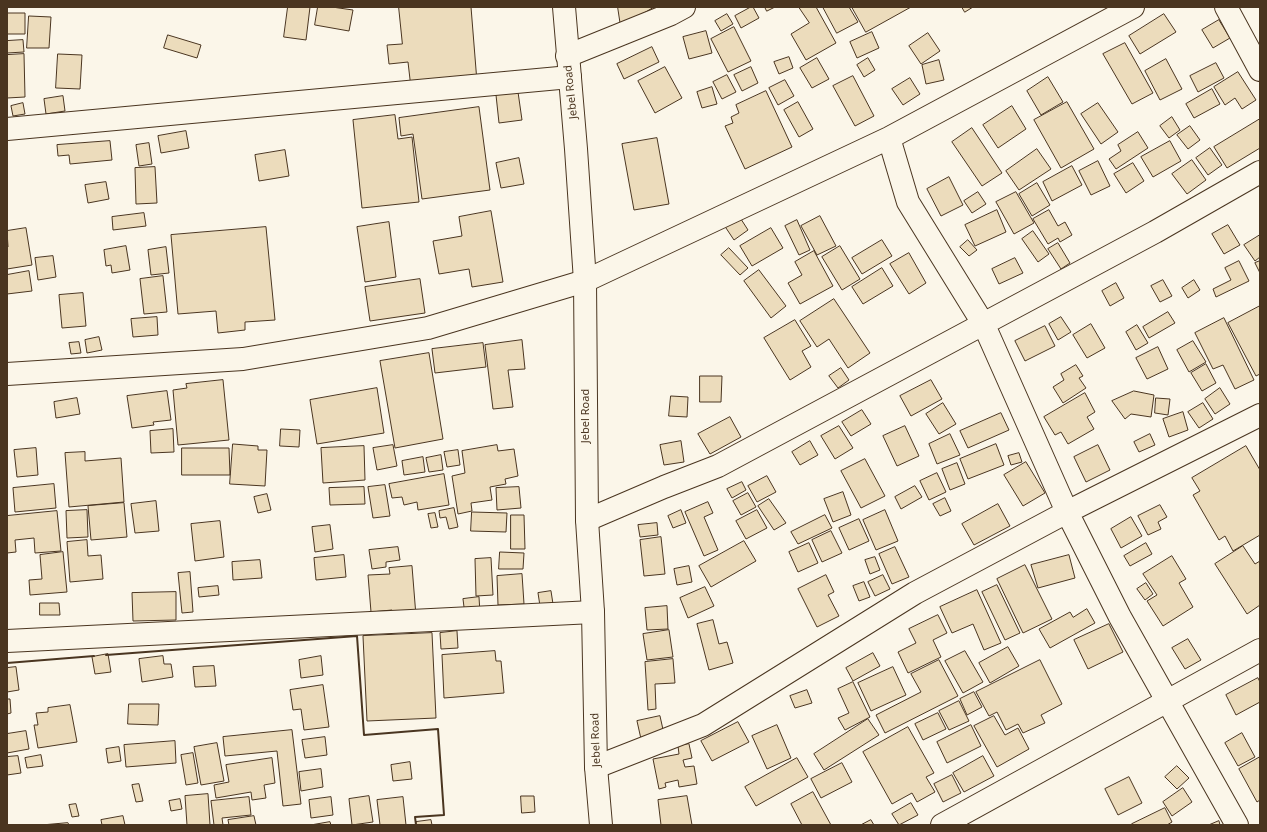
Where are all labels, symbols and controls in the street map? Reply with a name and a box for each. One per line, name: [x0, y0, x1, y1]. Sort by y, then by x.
street label: Jebel Road: [562, 64, 580, 120]
street label: Jebel Road: [579, 389, 593, 443]
street label: Jebel Road: [588, 713, 604, 767]

